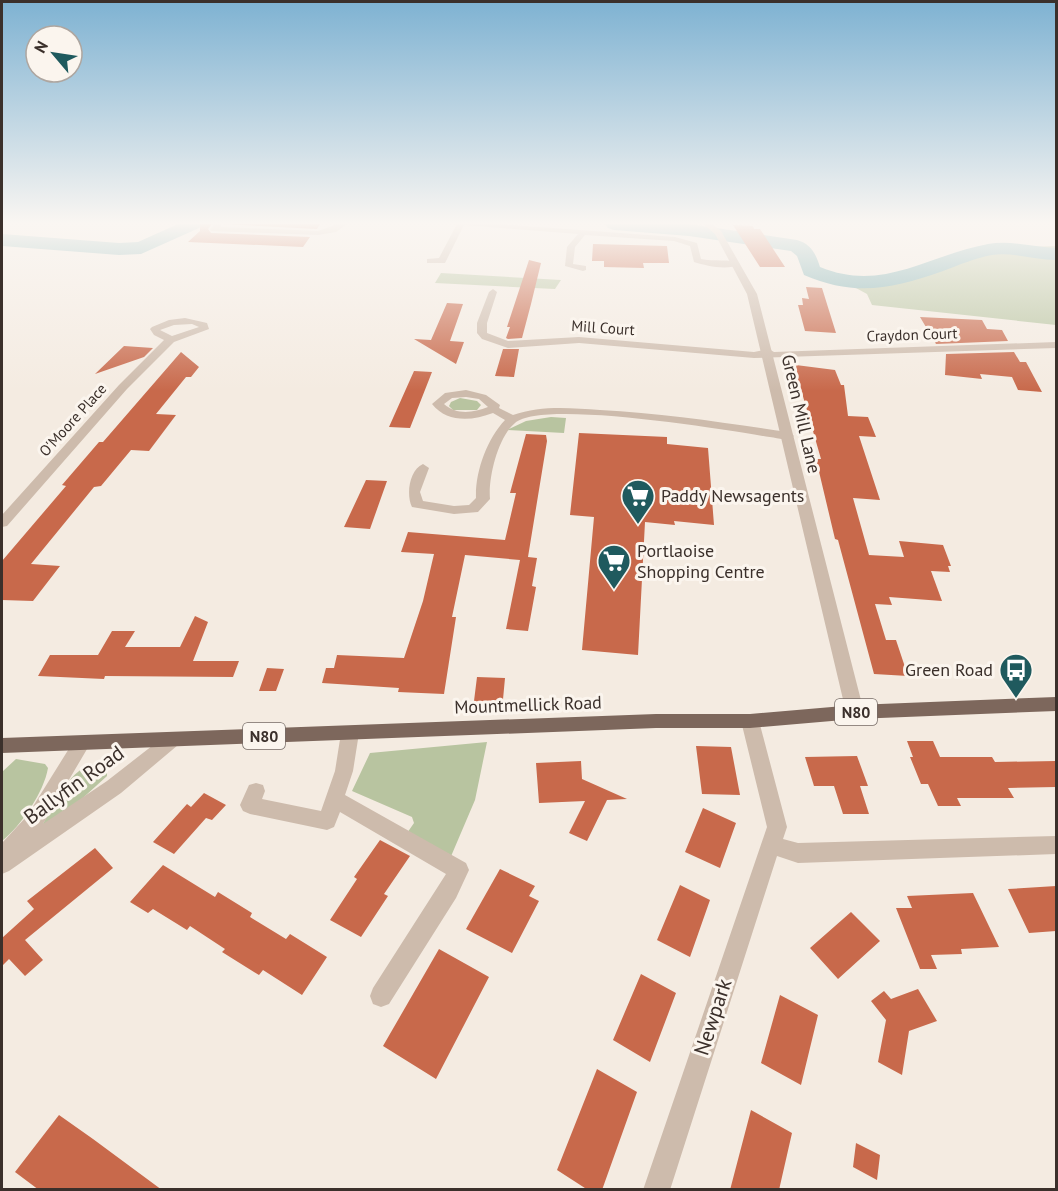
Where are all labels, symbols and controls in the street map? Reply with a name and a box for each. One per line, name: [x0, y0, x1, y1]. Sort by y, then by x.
north arrow: [24, 24, 84, 84]
text: N: [30, 37, 52, 56]
street label: Mill Court: [571, 316, 635, 339]
street label: Craydon Court: [866, 323, 958, 346]
street label: Green Mill Lane: [777, 352, 826, 475]
street label: O'Moore Place: [35, 379, 110, 460]
supermarket icon: Paddy Newsagents: [620, 478, 656, 525]
place label: Paddy Newsagents: [661, 484, 804, 507]
place label: Portlaoise Shopping Centre: [637, 539, 765, 583]
supermarket icon: Portlaoise Shopping Centre: [596, 543, 632, 590]
bus stop icon: Green Road: [998, 652, 1034, 699]
place label: Green Road: [905, 658, 993, 681]
street label: Mountmellick Road: [454, 690, 602, 719]
road number: N80: [835, 699, 877, 725]
road number: N80: [243, 723, 285, 749]
street label: Ballyfin Road: [18, 739, 129, 830]
street label: Newpark: [687, 975, 738, 1059]

